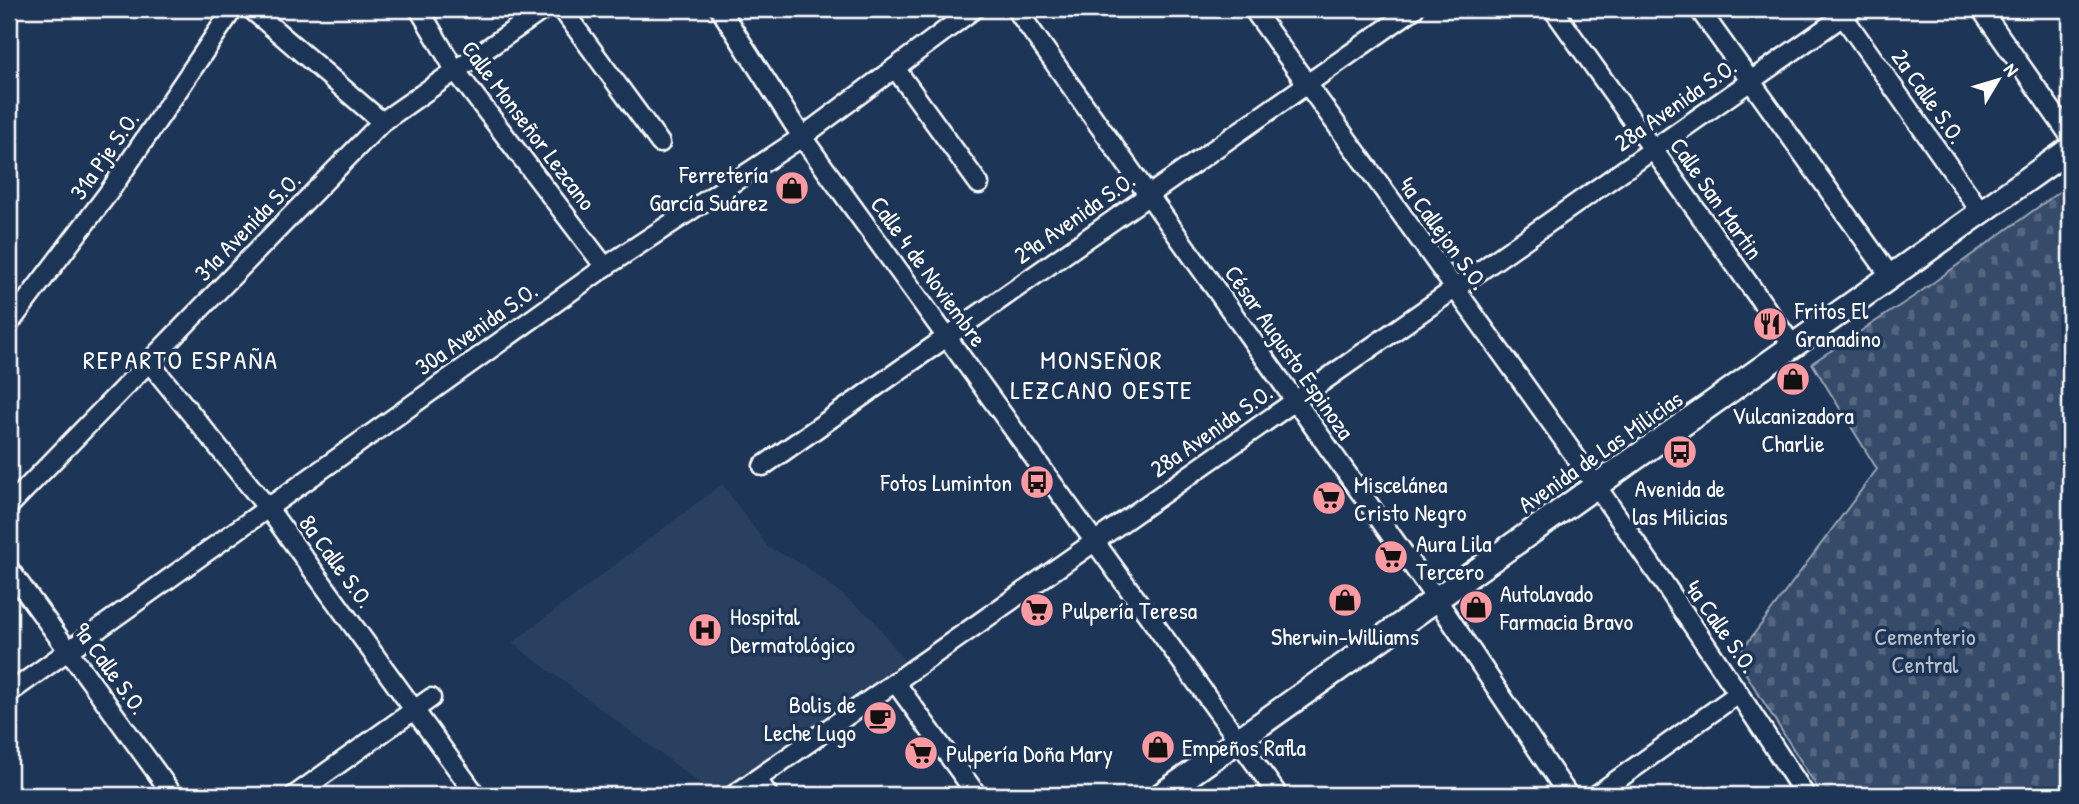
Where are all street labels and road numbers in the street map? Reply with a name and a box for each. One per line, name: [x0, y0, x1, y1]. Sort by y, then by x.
street label: Calle Monseñor Lezcano: [455, 34, 604, 217]
street label: 2a Calle S.O.: [1885, 42, 1973, 150]
street label: 28a Avenida S.O.: [1607, 50, 1743, 158]
street label: 31a Pje S.O.: [62, 104, 146, 206]
street label: Calle San Martin: [1663, 131, 1771, 265]
street label: 29a Avenida S.O.: [1007, 163, 1141, 271]
street label: 31a Avenida S.O.: [187, 164, 307, 288]
street label: 4a Callejon S.O.: [1392, 170, 1496, 296]
street label: Calle 4 de Noviembre: [863, 189, 995, 353]
street label: César Augusto Espinoza: [1218, 258, 1362, 446]
street label: 30a Avenida S.O.: [408, 274, 544, 382]
street label: 28a Avenida S.O.: [1143, 376, 1279, 484]
street label: Avenida de Las Milicias: [1512, 382, 1688, 520]
street label: 8a Calle S.O.: [292, 508, 382, 614]
street label: 4a Calle S.O.: [1678, 573, 1766, 679]
street label: 9a Calle S.O.: [67, 616, 155, 720]

